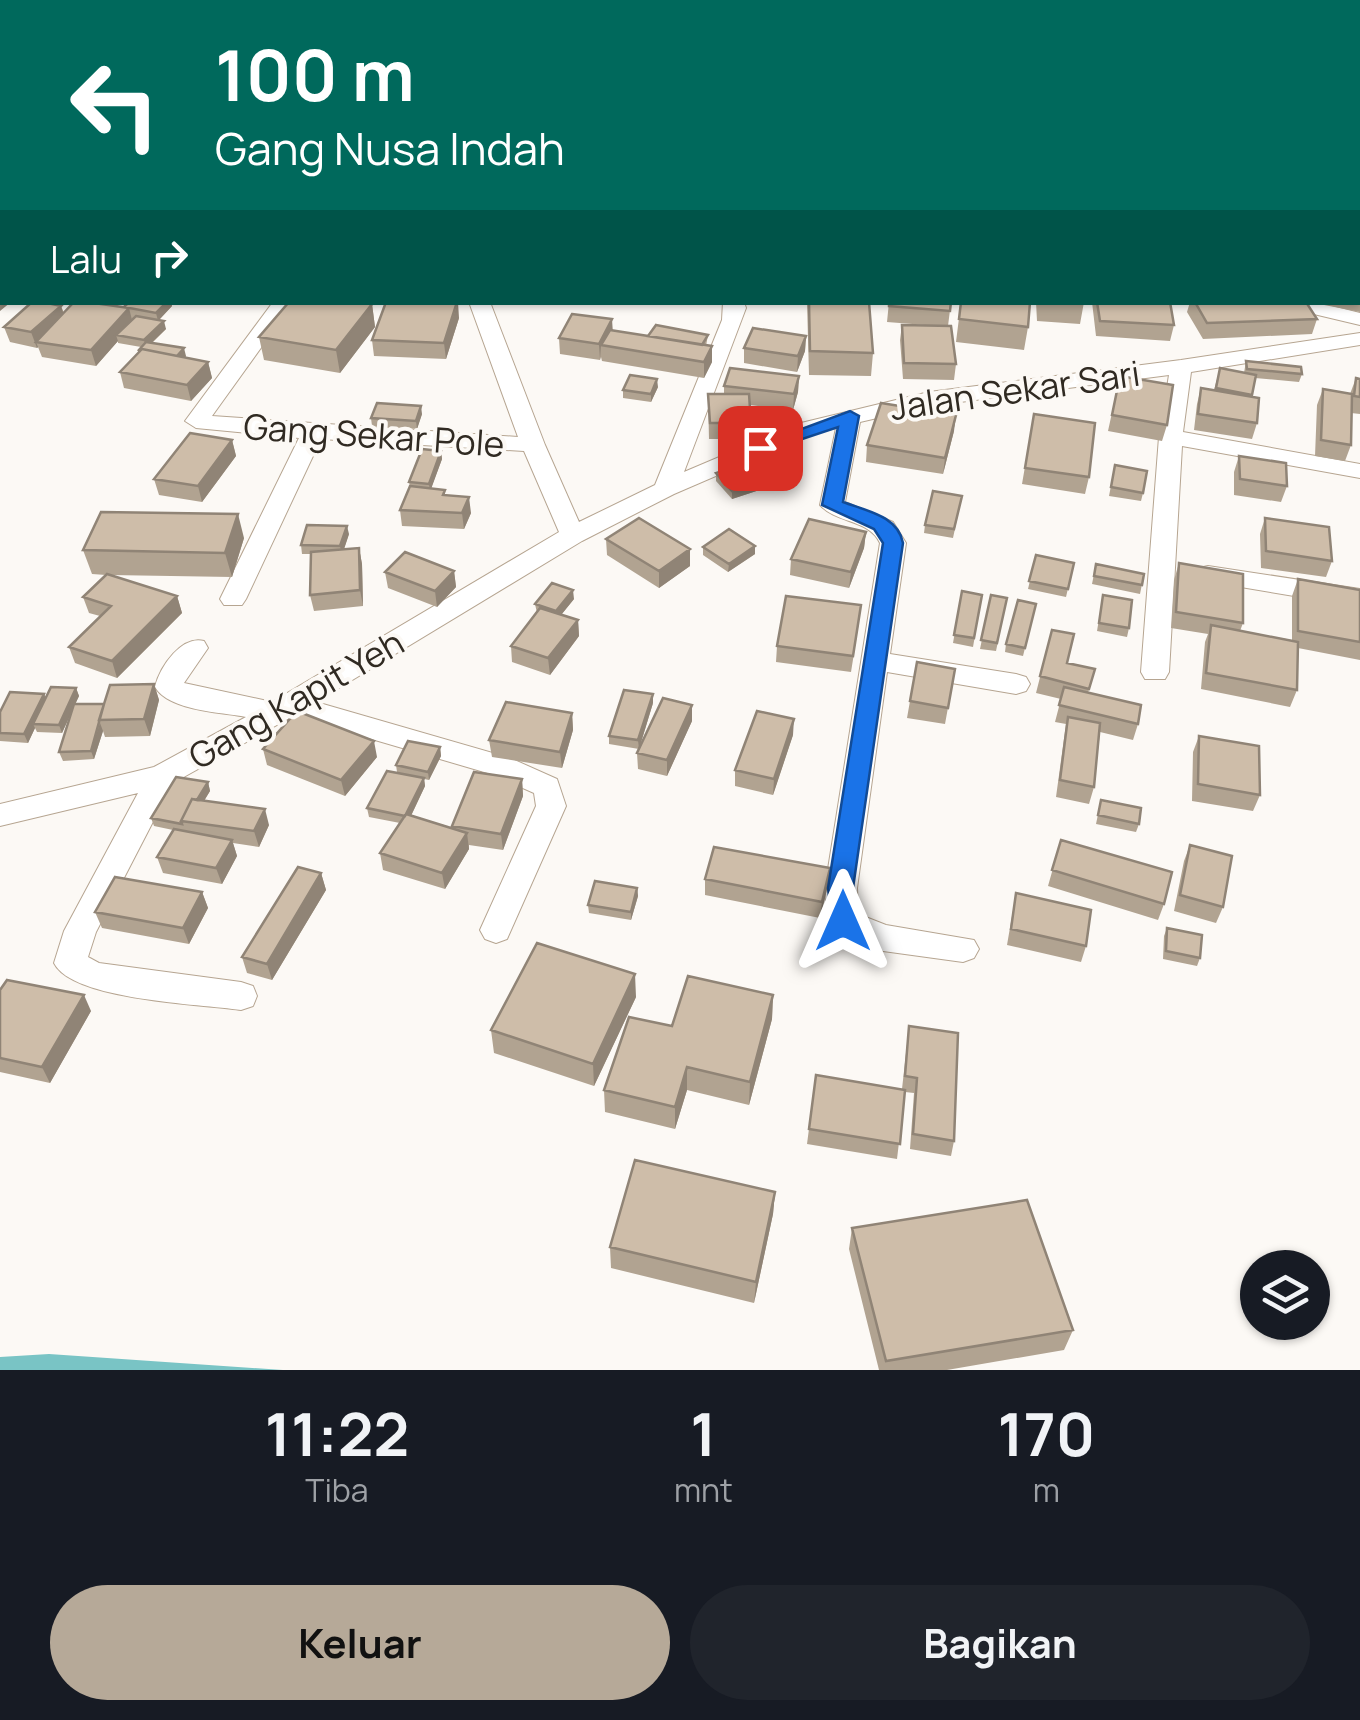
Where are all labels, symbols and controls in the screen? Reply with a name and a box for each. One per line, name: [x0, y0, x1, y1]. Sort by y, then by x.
text: 100 m: [215, 26, 415, 122]
icon: left: [50, 40, 180, 170]
text: Gang Nusa Indah: [215, 117, 565, 179]
icon: right: [142, 230, 197, 285]
text: Lalu: [50, 232, 122, 284]
street label: Jalan Sekar Sari: [887, 349, 1143, 431]
street label: Gang Sekar Pole: [242, 402, 506, 468]
pin: [718, 406, 803, 491]
icon: arrive: [733, 421, 788, 476]
street label: Gang Kapit Yeh: [180, 618, 412, 780]
position arrow: [791, 869, 895, 973]
map controls: [1240, 1250, 1330, 1340]
button: layers: [1240, 1250, 1330, 1340]
text: 11:22: [265, 1392, 409, 1474]
text: 1: [690, 1392, 717, 1474]
text: 170: [998, 1392, 1095, 1474]
text: Tiba: [305, 1468, 369, 1512]
text: mnt: [674, 1468, 733, 1512]
text: m: [1033, 1468, 1060, 1512]
button: Keluar: [50, 1585, 670, 1700]
button: Bagikan: [690, 1585, 1310, 1700]

